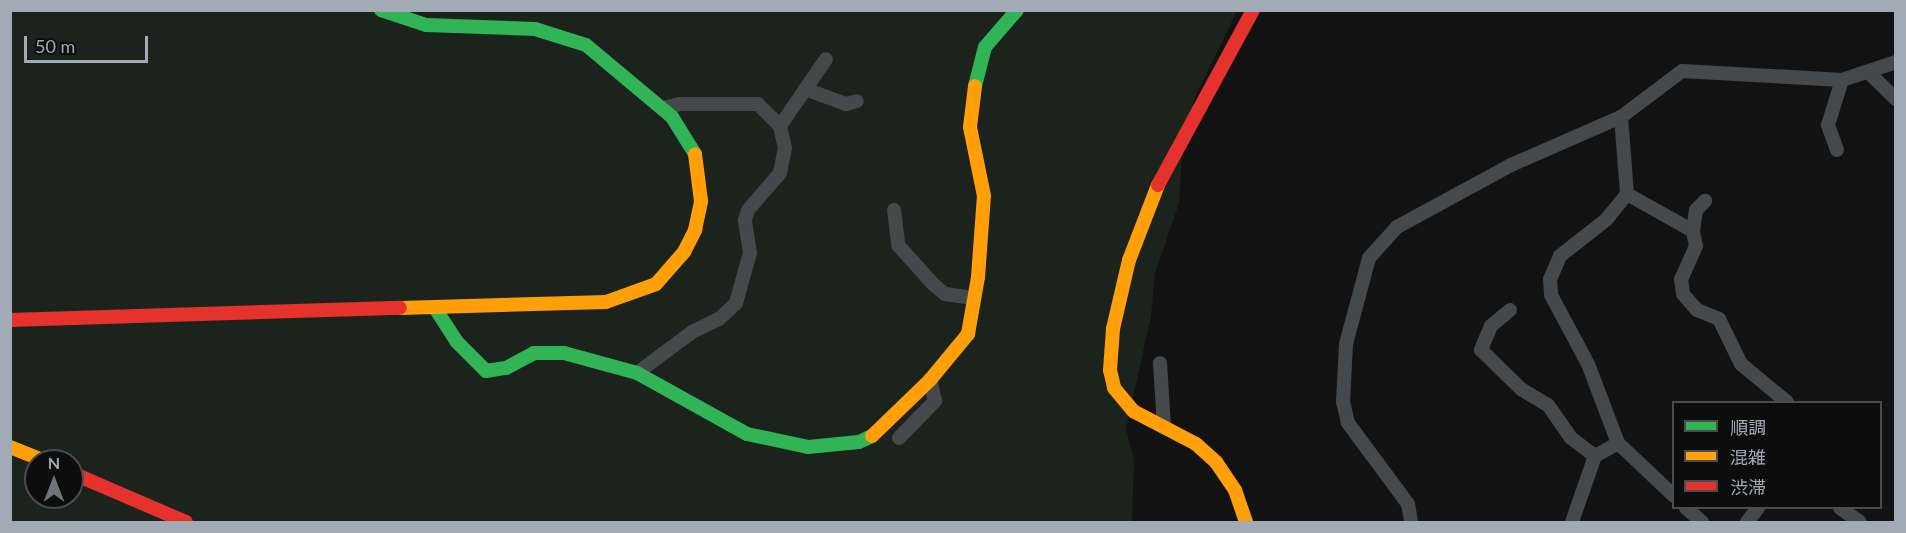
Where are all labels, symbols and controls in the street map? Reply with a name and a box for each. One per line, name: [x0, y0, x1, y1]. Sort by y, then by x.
scale bar: [27, 24, 152, 62]
text: 50 m: [35, 35, 75, 57]
legend: [1672, 401, 1882, 509]
text: 順調: [1730, 416, 1766, 438]
text: 混雑: [1730, 446, 1766, 468]
north arrow: [24, 449, 84, 509]
text: N: [48, 453, 60, 472]
text: 渋滞: [1730, 476, 1766, 498]

